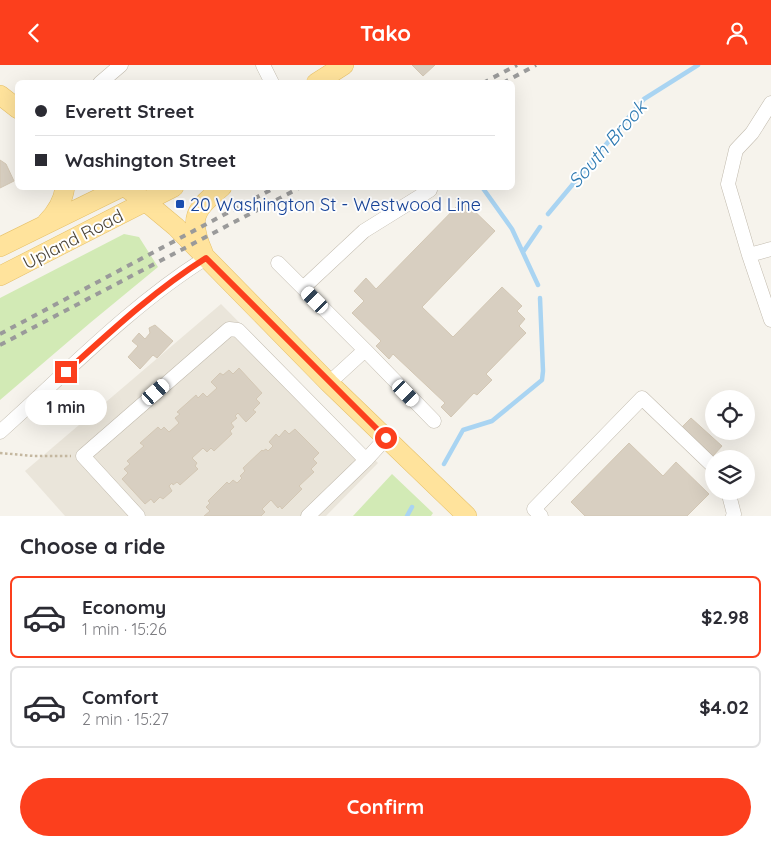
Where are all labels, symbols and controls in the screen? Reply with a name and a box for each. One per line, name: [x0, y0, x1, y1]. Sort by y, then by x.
icon: back: [20, 19, 48, 47]
text: Tako: [360, 19, 411, 47]
icon: person: [723, 19, 751, 47]
water label: South Brook: [563, 94, 653, 193]
text: Everett Street: [65, 99, 194, 123]
text: Washington Street: [65, 148, 236, 172]
place label: 20 Washington St - Westwood Line: [190, 193, 481, 216]
marker: 20 Washington St - Westwood Line: [174, 198, 186, 210]
street label: Upland Road: [19, 204, 127, 274]
car: [299, 284, 330, 316]
route end: [55, 361, 77, 383]
car: [139, 376, 172, 408]
car: [390, 377, 421, 409]
callout: 1 min: [25, 389, 107, 425]
map controls: [705, 390, 755, 500]
button: locate: [705, 390, 755, 440]
text: 1 min: [47, 397, 85, 417]
route start: [375, 427, 397, 449]
button: layers: [705, 450, 755, 500]
text: Choose a ride: [20, 532, 165, 560]
icon: car: [22, 595, 67, 640]
text: Economy: [82, 595, 166, 619]
text: $2.98: [701, 605, 749, 629]
text: 1 min · 15:26: [82, 619, 167, 639]
icon: car: [22, 685, 67, 730]
text: Comfort: [82, 685, 159, 709]
text: $4.02: [699, 695, 749, 719]
text: 2 min · 15:27: [82, 709, 169, 729]
button: Confirm: [20, 778, 751, 836]

